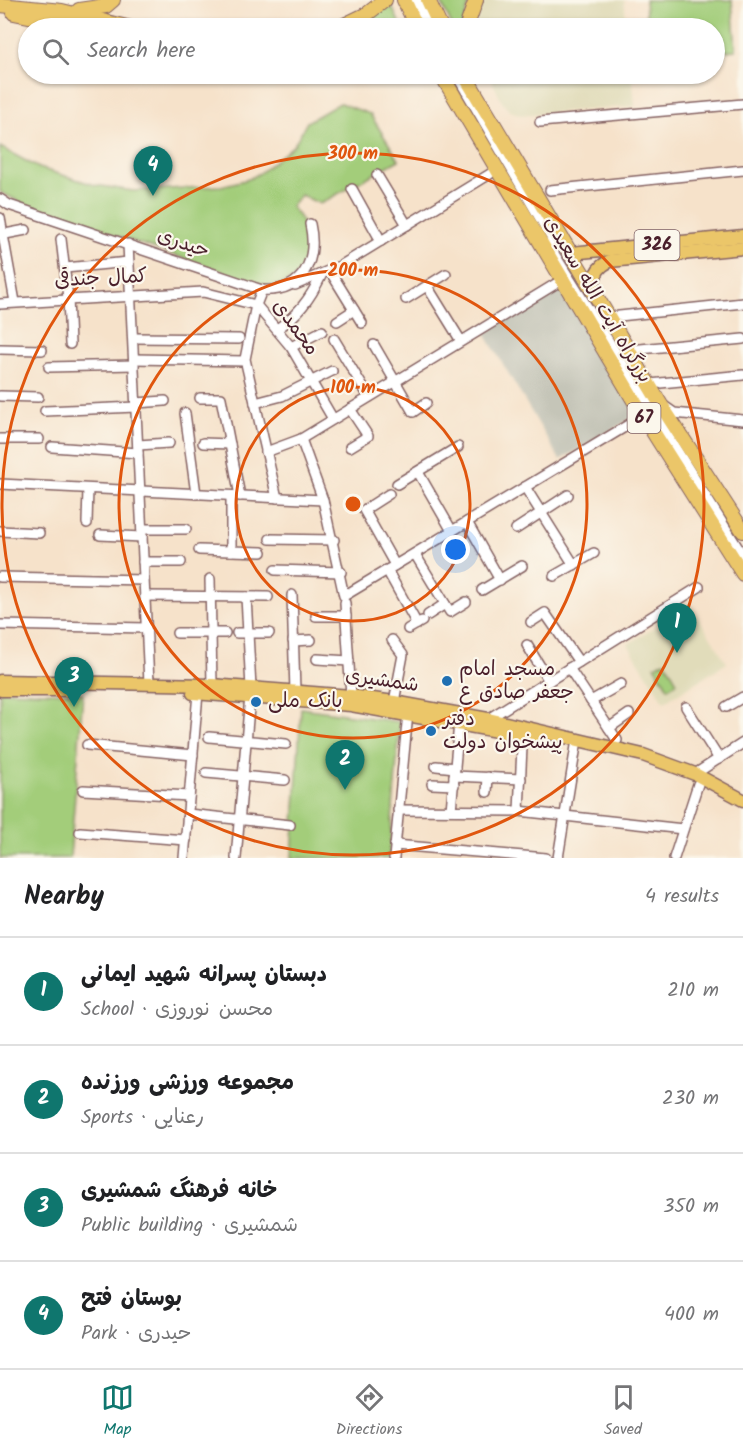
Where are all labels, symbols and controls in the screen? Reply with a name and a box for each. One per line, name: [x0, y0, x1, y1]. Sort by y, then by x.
search box: [18, 18, 725, 84]
text: Search here: [87, 34, 195, 69]
icon: search: [39, 35, 72, 68]
text: 300 m: [327, 140, 378, 169]
pin: 4: [134, 146, 172, 196]
street label: بزرگراه آیت الله سعیدی: [534, 210, 660, 390]
street label: حیدری: [153, 220, 213, 268]
road number: 326: [634, 230, 680, 260]
text: 200 m: [328, 257, 379, 286]
street label: کمال جندقی: [54, 261, 148, 297]
street label: محمدی: [263, 293, 327, 363]
text: 100 m: [330, 374, 376, 403]
road number: 67: [628, 403, 660, 433]
centre of rings: [343, 494, 363, 514]
your location: [441, 535, 470, 564]
pin: 1: [658, 604, 696, 653]
place label: مسجد امام جعفر صادق ع: [459, 654, 574, 709]
pin: 3: [54, 658, 94, 707]
street label: شمشیری: [343, 660, 421, 702]
marker: مسجد امام جعفر صادق ع: [440, 674, 454, 688]
place label: بانک ملی: [268, 686, 343, 718]
marker: بانک ملی: [249, 695, 263, 709]
place label: دفتر پیشخوان دولت: [441, 704, 563, 759]
marker: دفتر پیشخوان دولت: [424, 724, 438, 738]
pin: 2: [326, 740, 364, 790]
text: Nearby: [24, 876, 104, 918]
text: 4 results: [645, 881, 719, 913]
text: دبستان پسرانه شهید ایمانی: [81, 958, 327, 993]
text: 1: [40, 975, 47, 1007]
text: 210 m: [667, 975, 719, 1007]
text: School · محسن نوروزی: [81, 994, 273, 1026]
text: مجموعه ورزشی ورزنده: [81, 1066, 294, 1101]
text: 2: [38, 1083, 49, 1115]
text: 230 m: [662, 1083, 719, 1115]
text: Sports · رعنایی: [81, 1102, 204, 1134]
text: خانه فرهنگ شمشیری: [81, 1174, 277, 1209]
text: 3: [38, 1191, 49, 1223]
text: 350 m: [663, 1191, 719, 1223]
text: Public building · شمشیری: [81, 1210, 298, 1242]
text: بوستان فتح: [81, 1282, 182, 1317]
text: 4: [38, 1299, 49, 1331]
text: 400 m: [664, 1299, 719, 1331]
text: Park · حیدری: [81, 1318, 191, 1350]
tab: Map: [101, 1381, 134, 1442]
tab: Directions: [336, 1381, 402, 1442]
tab: Saved: [604, 1381, 642, 1442]

